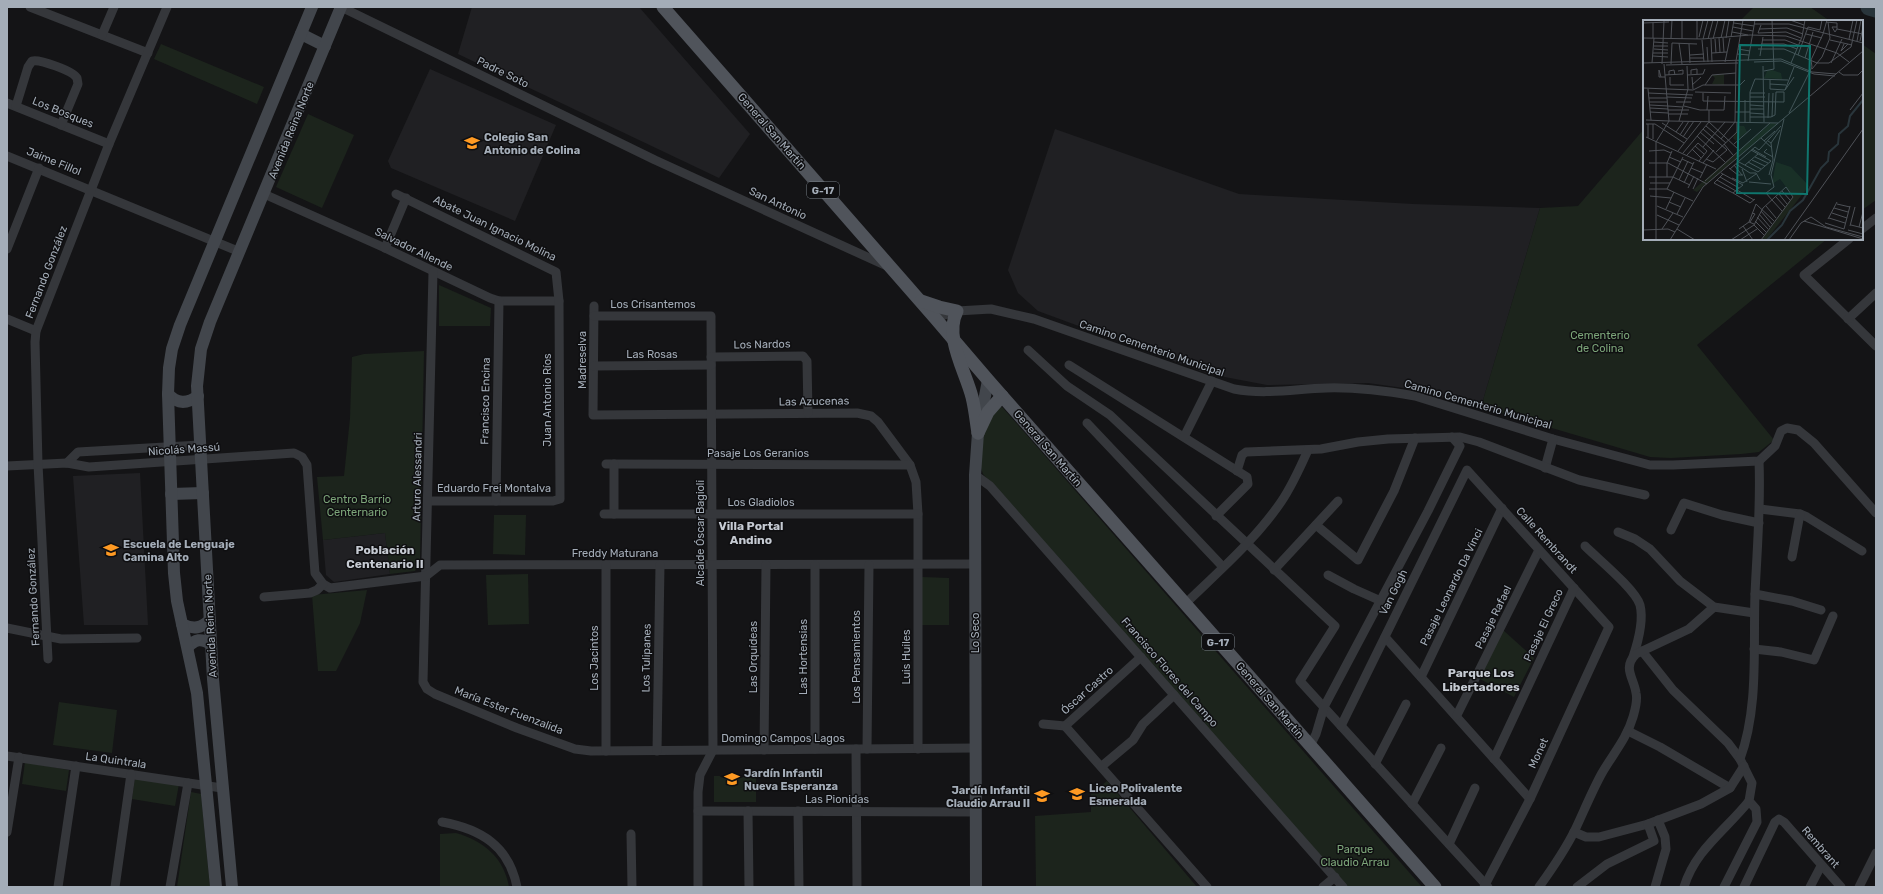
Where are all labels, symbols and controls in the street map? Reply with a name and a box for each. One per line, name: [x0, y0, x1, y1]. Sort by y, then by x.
inset map: [1643, 20, 1863, 240]
street label: Padre Soto: [475, 54, 531, 91]
street label: Avenida Reina Norte: [266, 80, 317, 181]
street label: General San Martín: [735, 90, 808, 172]
street label: Los Bosques: [30, 94, 96, 131]
place label: Colegio San Antonio de Colina: [484, 131, 580, 157]
school or university icon: Colegio San Antonio de Colina: [463, 134, 481, 152]
street label: Jaime Fillol: [25, 145, 83, 178]
road number: G-17: [807, 182, 839, 198]
street label: San Antonio: [747, 184, 809, 222]
street label: Abate Juan Ignacio Molina: [431, 193, 558, 264]
street label: Fernando González: [23, 224, 70, 320]
street label: Salvador Allende: [373, 225, 455, 274]
street label: Los Crisantemos: [610, 298, 696, 311]
street label: Camino Cementerio Municipal: [1078, 317, 1226, 379]
park label: Cementerio de Colina: [1570, 329, 1630, 355]
street label: Madreselva: [576, 331, 589, 389]
street label: Los Nardos: [733, 337, 791, 351]
street label: Las Rosas: [626, 348, 678, 361]
street label: Juan Antonio Ríos: [541, 353, 554, 447]
street label: Francisco Encina: [478, 357, 493, 445]
street label: Camino Cementerio Municipal: [1403, 377, 1553, 432]
street label: Las Azucenas: [779, 394, 850, 409]
street label: General San Martín: [1011, 407, 1084, 489]
street label: Arturo Alessandri: [410, 432, 425, 522]
street label: Nicolás Massú: [147, 440, 221, 459]
street label: Pasaje Los Geranios: [707, 447, 809, 460]
street label: Alcalde Óscar Bagioli: [694, 480, 707, 586]
street label: Eduardo Frei Montalva: [437, 482, 551, 495]
park label: Centro Barrio Centernario: [323, 493, 391, 519]
street label: Los Gladiolos: [727, 496, 795, 509]
street label: Calle Rembrandt: [1513, 504, 1580, 577]
district label: Villa Portal Andino: [718, 519, 784, 547]
street label: Pasaje Leonardo Da Vinci: [1417, 527, 1485, 648]
place label: Escuela de Lenguaje Camina Alto: [123, 538, 235, 564]
school or university icon: Escuela de Lenguaje Camina Alto: [102, 541, 120, 559]
district label: Población Centenario II: [346, 543, 424, 571]
street label: Fernando González: [24, 547, 43, 646]
street label: Freddy Maturana: [572, 547, 658, 560]
street label: Van Gogh: [1377, 567, 1410, 617]
street label: Avenida Reina Norte: [201, 574, 220, 678]
street label: Pasaje Rafael: [1473, 583, 1514, 651]
street label: Pasaje El Greco: [1521, 587, 1566, 664]
street label: Los Pensamientos: [850, 610, 863, 704]
street label: Lo Seco: [969, 613, 982, 653]
street label: Francisco Flores del Campo: [1119, 615, 1221, 730]
street label: Las Hortensias: [797, 619, 810, 695]
street label: Las Orquídeas: [747, 620, 760, 693]
street label: Los Tulipanes: [639, 623, 654, 693]
street label: Los Jacintos: [588, 625, 601, 691]
street label: Luis Huiles: [900, 629, 913, 685]
road number: G-17: [1202, 634, 1234, 650]
street label: General San Martín: [1233, 659, 1306, 741]
street label: Óscar Castro: [1059, 664, 1116, 717]
district label: Parque Los Libertadores: [1442, 666, 1520, 694]
street label: María Ester Fuenzalida: [453, 684, 565, 737]
street label: Domingo Campos Lagos: [721, 732, 845, 745]
street label: Monet: [1526, 735, 1551, 771]
street label: La Quintrala: [85, 750, 147, 771]
place label: Jardín Infantil Nueva Esperanza: [744, 767, 838, 793]
school or university icon: Jardín Infantil Nueva Esperanza: [723, 770, 741, 788]
place label: Liceo Polivalente Esmeralda: [1089, 782, 1183, 808]
place label: Jardín Infantil Claudio Arrau II: [946, 784, 1030, 810]
school or university icon: Liceo Polivalente Esmeralda: [1068, 785, 1086, 803]
school or university icon: Jardín Infantil Claudio Arrau II: [1033, 787, 1051, 805]
street label: Las Pionidas: [805, 793, 869, 806]
street label: Rembrant: [1799, 824, 1843, 871]
park label: Parque Claudio Arrau: [1321, 843, 1389, 869]

